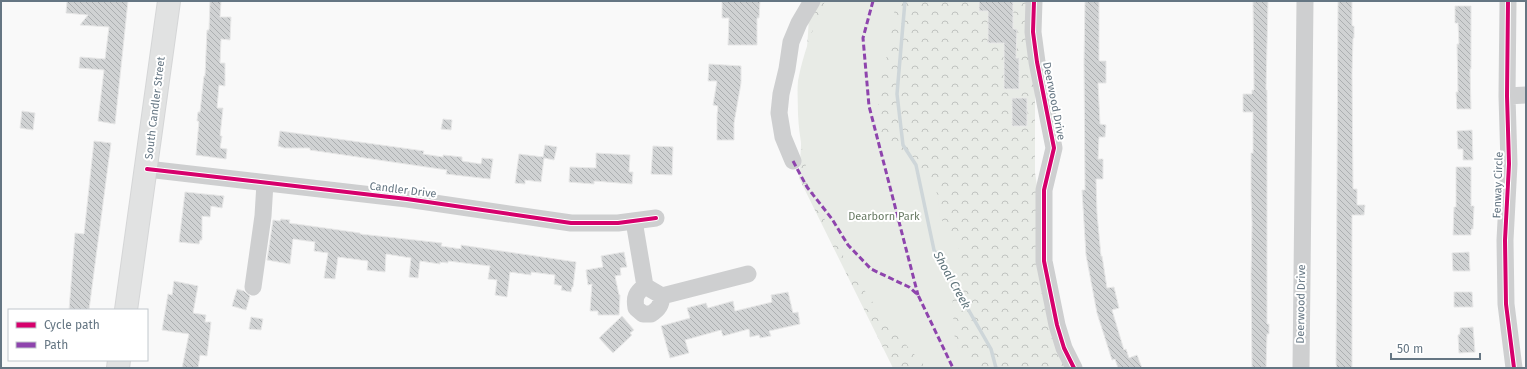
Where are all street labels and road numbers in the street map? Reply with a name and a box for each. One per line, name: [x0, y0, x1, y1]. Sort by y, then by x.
street label: South Candler Street: [142, 56, 168, 160]
street label: Deerwood Drive: [1040, 61, 1068, 141]
street label: Fenway Circle: [1490, 151, 1506, 219]
street label: Candler Drive: [369, 179, 437, 201]
street label: Deerwood Drive: [1294, 264, 1308, 344]

